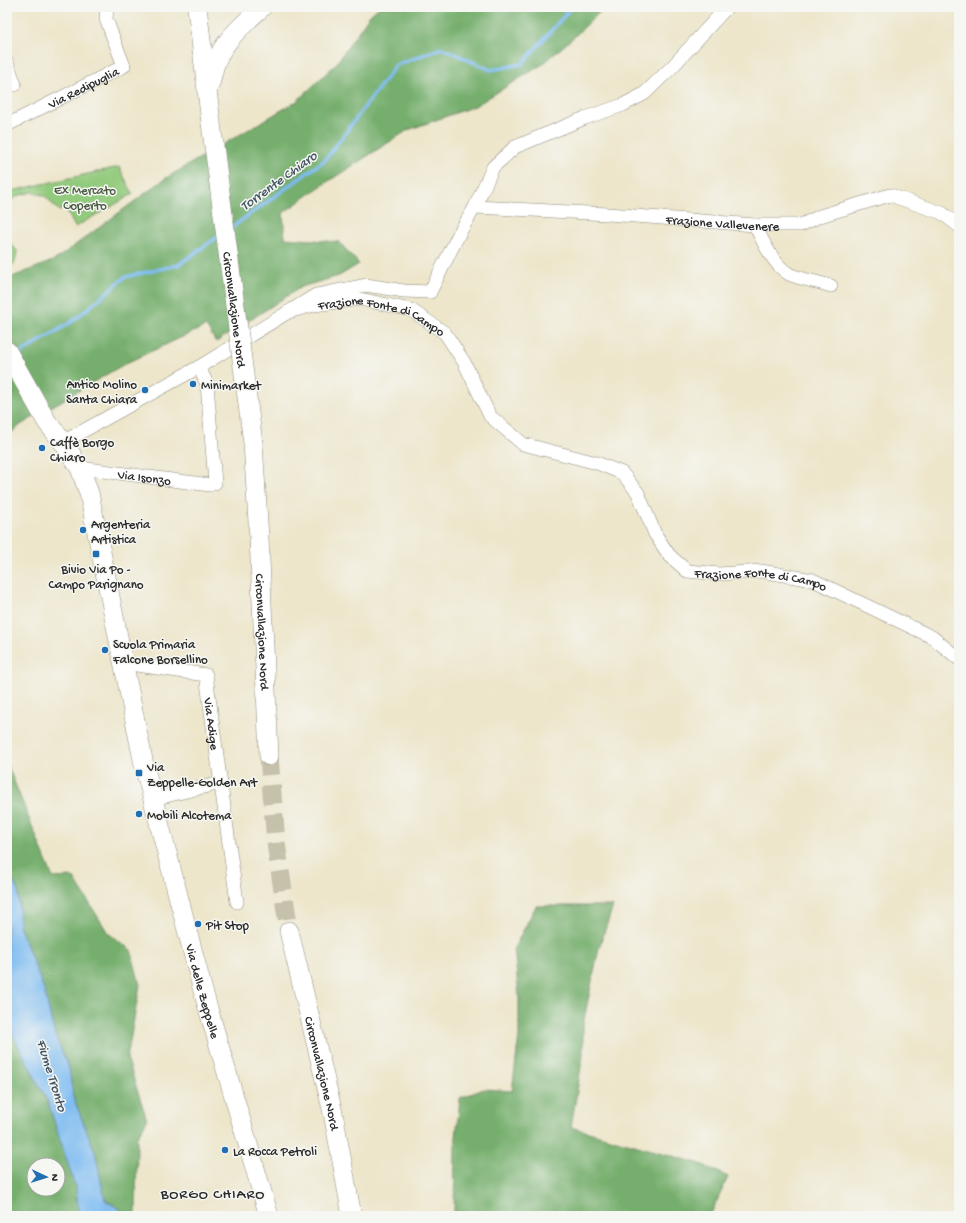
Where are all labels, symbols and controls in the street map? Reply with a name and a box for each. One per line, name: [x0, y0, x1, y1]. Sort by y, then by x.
street label: Via Redipuglia: [45, 65, 123, 113]
water label: Torrente Chiaro: [238, 148, 322, 216]
park label: Ex Mercato Coperto: [54, 184, 116, 214]
street label: Frazione Vallevenere: [664, 213, 779, 235]
street label: Circonvallazione Nord: [218, 251, 248, 370]
street label: Frazione Fonte di Campo: [316, 294, 447, 341]
place label: Antico Molino Santa Chiara: [66, 378, 138, 408]
marker: Minimarket: [188, 379, 198, 389]
place label: Minimarket: [201, 379, 262, 394]
marker: Antico Molino Santa Chiara: [140, 385, 150, 395]
place label: Caffè Borgo Chiaro: [50, 436, 114, 466]
marker: Caffè Borgo Chiaro: [37, 443, 47, 453]
street label: Via Isonzo: [116, 468, 172, 490]
place label: Argenteria Artistica: [91, 518, 151, 548]
marker: Argenteria Artistica: [78, 525, 88, 535]
marker: Bivio Via Po - Campo Parignano: [91, 549, 101, 559]
place label: Bivio Via Po - Campo Parignano: [48, 563, 144, 593]
street label: Frazione Fonte di Campo: [693, 566, 829, 596]
street label: Circonvallazione Nord: [251, 573, 271, 692]
place label: Scuola Primaria Falcone Borsellino: [112, 638, 208, 668]
marker: Scuola Primaria Falcone Borsellino: [100, 645, 110, 655]
street label: Via Adige: [199, 696, 221, 751]
place label: Via Zeppelle-Golden Art: [146, 761, 259, 791]
marker: Via Zeppelle-Golden Art: [134, 768, 144, 778]
marker: Mobili Alcotema: [134, 809, 144, 819]
place label: Mobili Alcotema: [147, 809, 232, 824]
marker: Pit Stop: [193, 919, 203, 929]
place label: Pit Stop: [205, 919, 249, 934]
street label: Via delle Zeppelle: [181, 942, 222, 1041]
street label: Circonvallazione Nord: [300, 1015, 341, 1133]
water label: Fiume Tronto: [32, 1038, 70, 1115]
marker: La Rocca Petroli: [220, 1145, 230, 1155]
place label: La Rocca Petroli: [233, 1145, 317, 1160]
north arrow: [26, 1157, 66, 1197]
text: N: [48, 1174, 60, 1182]
district label: BORGO CHIARO: [160, 1186, 265, 1204]

